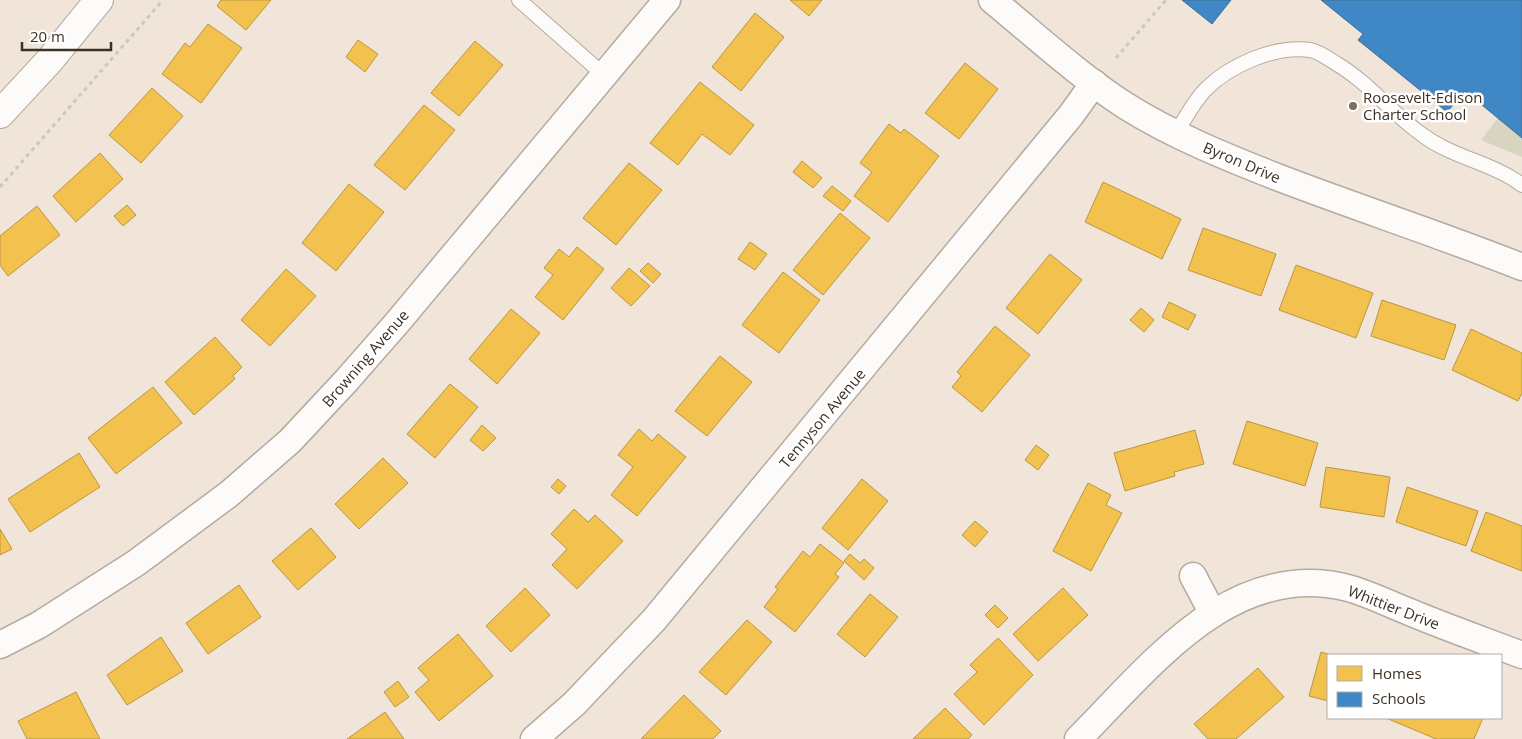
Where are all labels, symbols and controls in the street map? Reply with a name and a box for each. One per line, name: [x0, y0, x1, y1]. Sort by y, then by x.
scale bar: [22, 20, 111, 52]
text: 20 m: [30, 26, 65, 46]
place label: Roosevelt-Edison Charter School: [1363, 87, 1482, 124]
marker: Roosevelt-Edison Charter School: [1347, 100, 1359, 112]
street label: Byron Drive: [1200, 137, 1284, 187]
street label: Browning Avenue: [317, 305, 413, 411]
street label: Tennyson Avenue: [774, 364, 870, 472]
street label: Whittier Drive: [1345, 580, 1443, 634]
legend: [1327, 654, 1502, 719]
text: Homes: [1372, 663, 1422, 683]
text: Schools: [1372, 688, 1426, 708]

